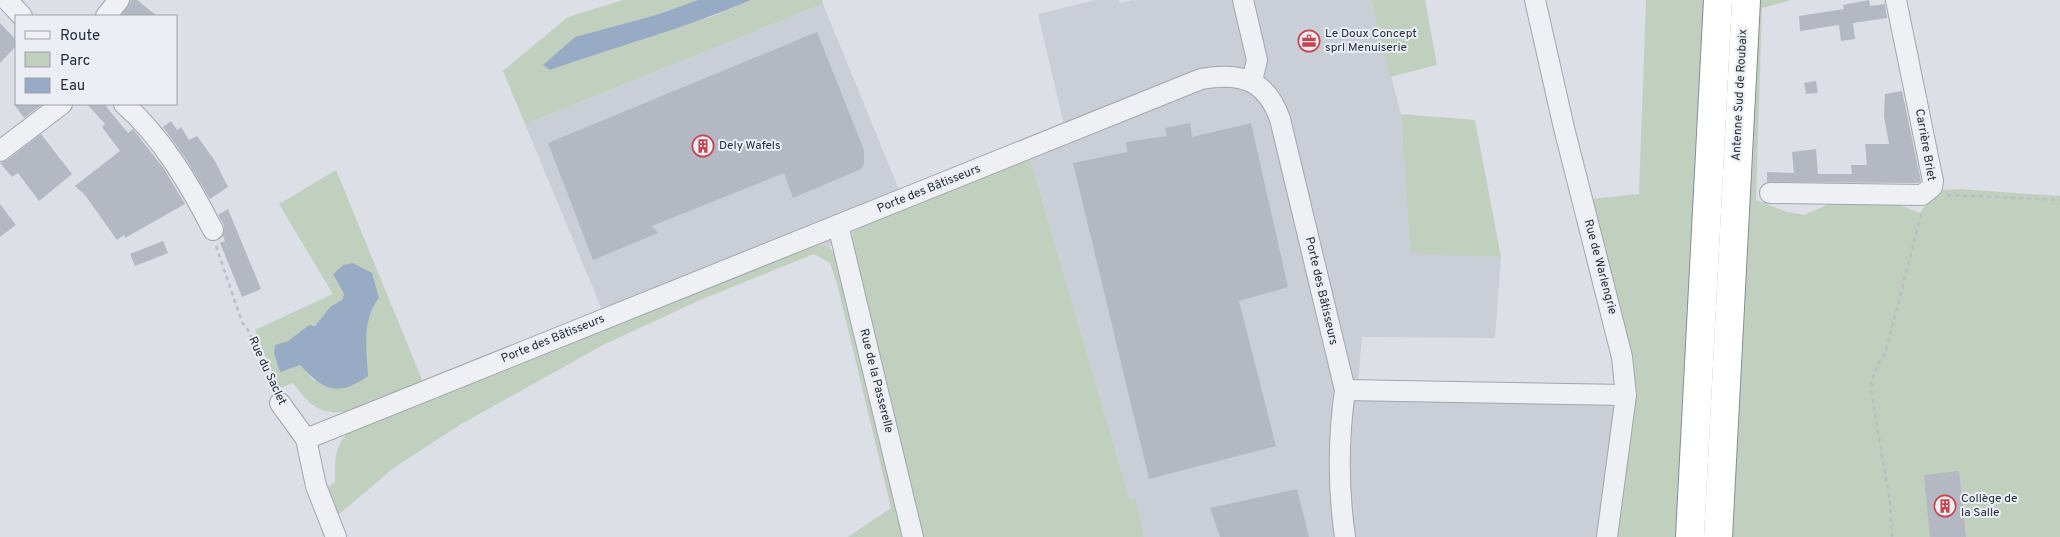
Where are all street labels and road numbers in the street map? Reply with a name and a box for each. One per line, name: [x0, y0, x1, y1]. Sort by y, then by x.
street label: Antenne Sud de Roubaix: [1729, 29, 1751, 161]
street label: Carrière Briet: [1911, 108, 1939, 182]
street label: Porte des Bâtisseurs: [875, 161, 983, 217]
street label: Rue de Warlengrie: [1580, 218, 1620, 316]
street label: Porte des Bâtisseurs: [1301, 235, 1341, 347]
street label: Porte des Bâtisseurs: [499, 311, 607, 367]
street label: Rue de la Passerelle: [855, 327, 897, 435]
street label: Rue du Saclet: [244, 334, 290, 408]

